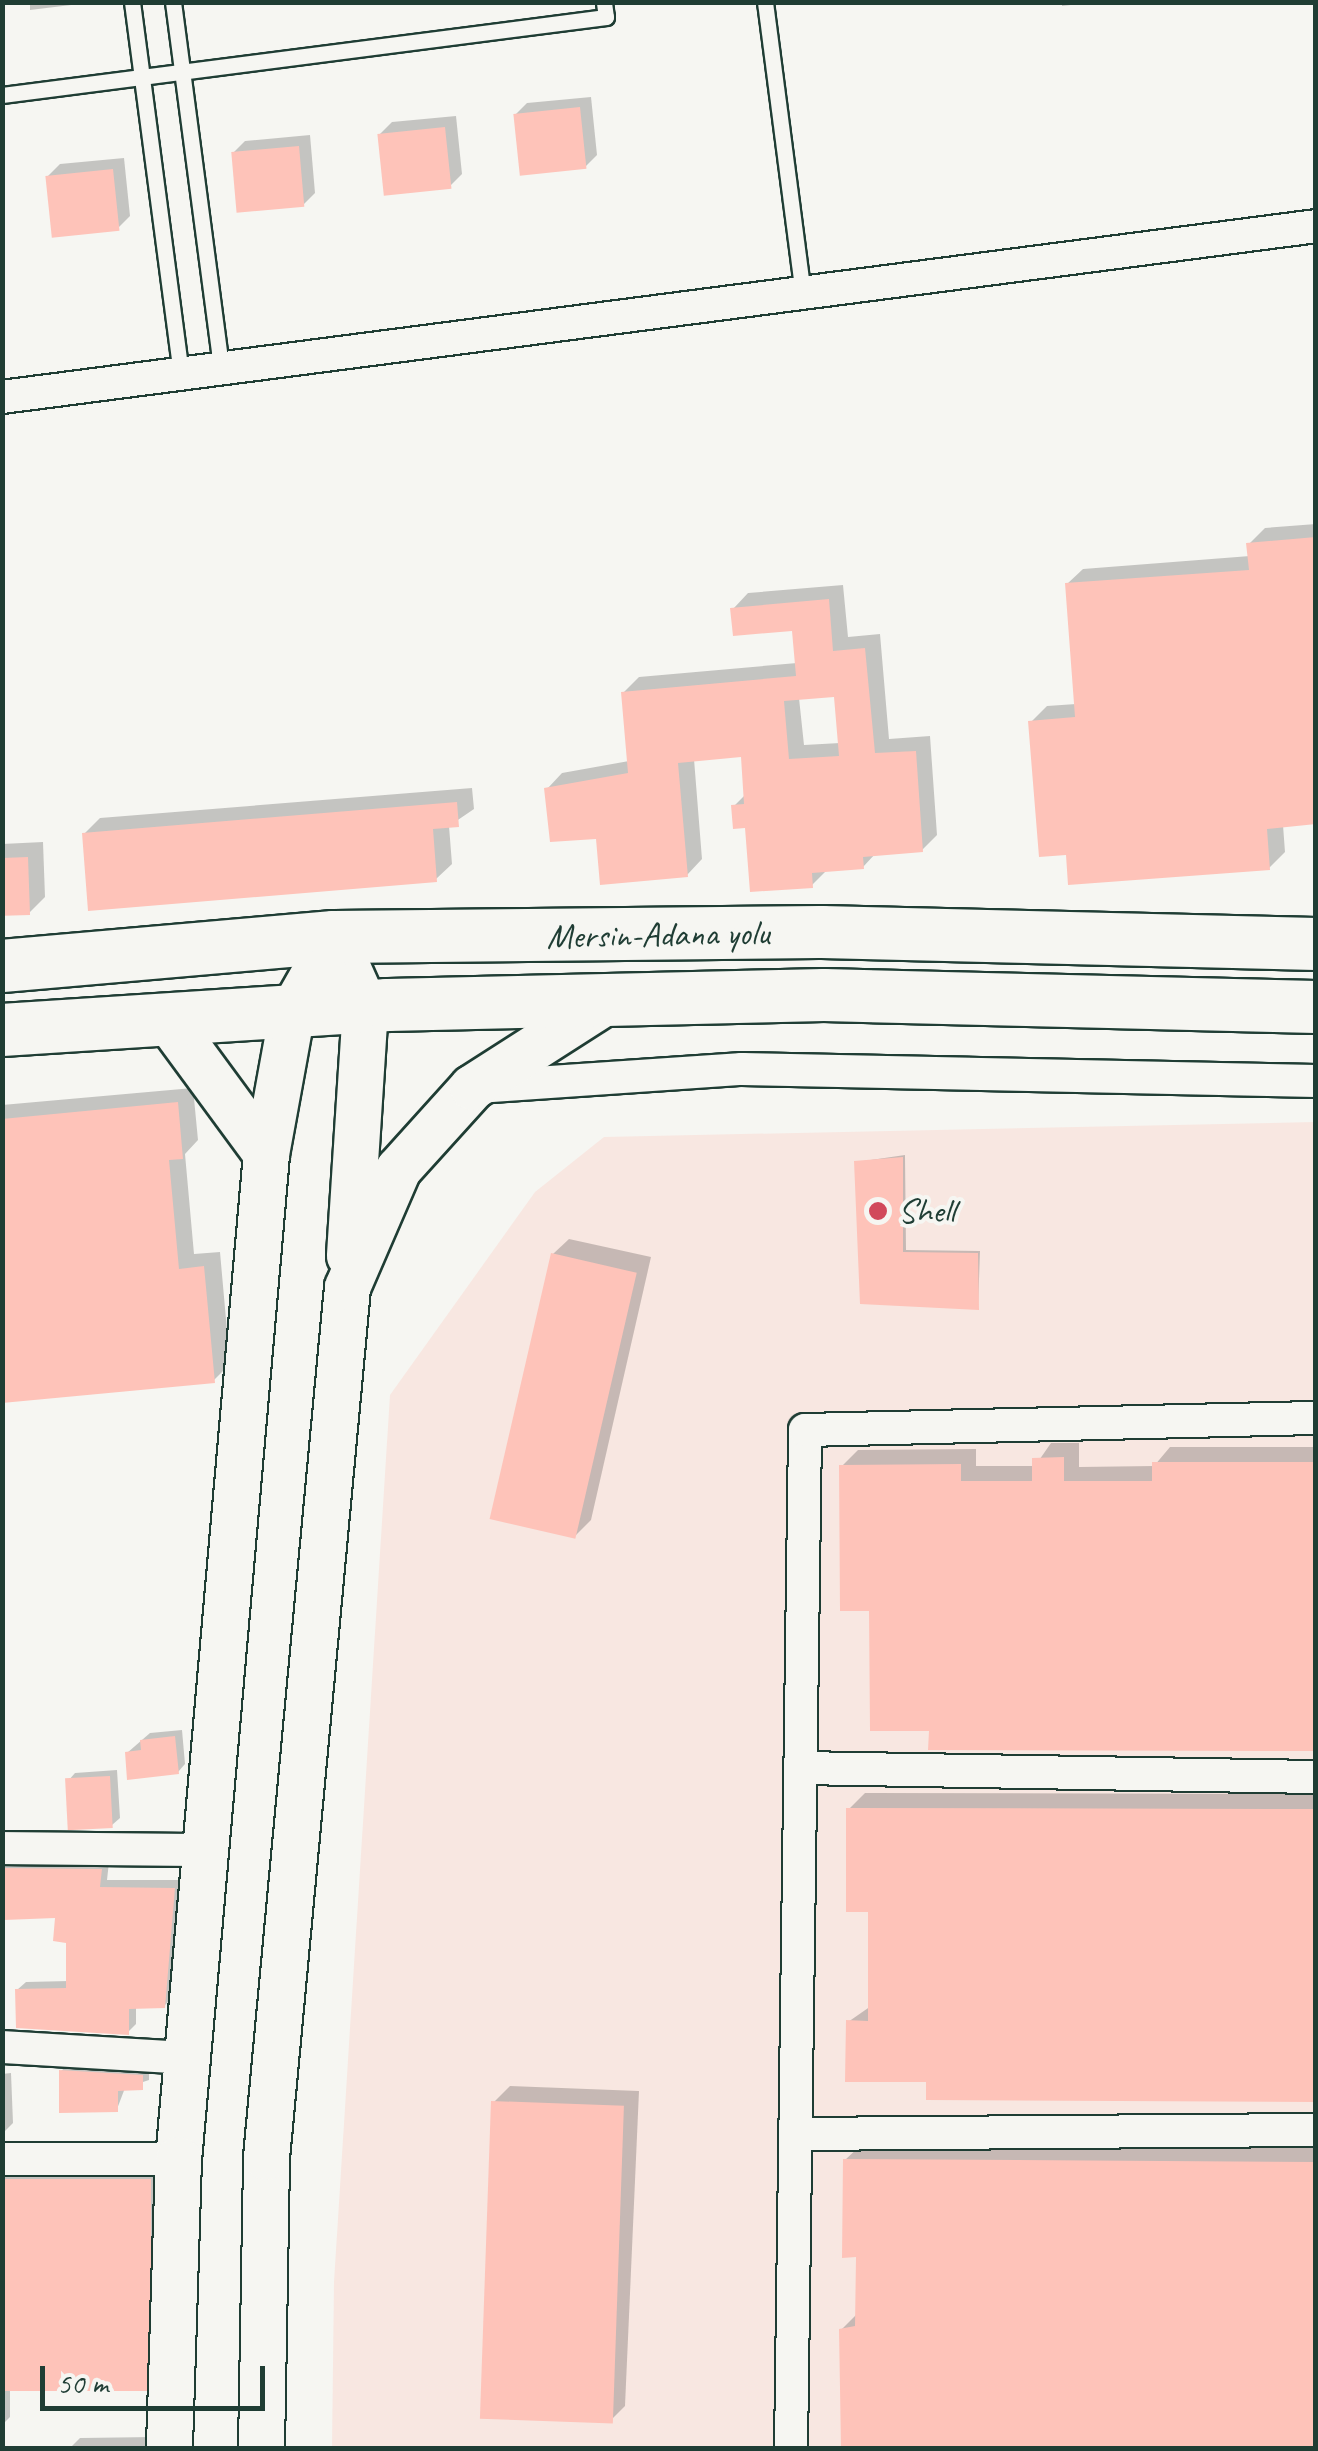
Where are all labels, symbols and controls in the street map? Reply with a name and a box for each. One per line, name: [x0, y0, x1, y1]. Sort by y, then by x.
street label: Mersin-Adana yolu: [546, 912, 770, 958]
place label: Shell: [898, 1190, 955, 1232]
marker: Shell: [867, 1200, 889, 1222]
scale bar: [45, 2346, 270, 2408]
text: 50 m: [57, 2364, 108, 2402]

